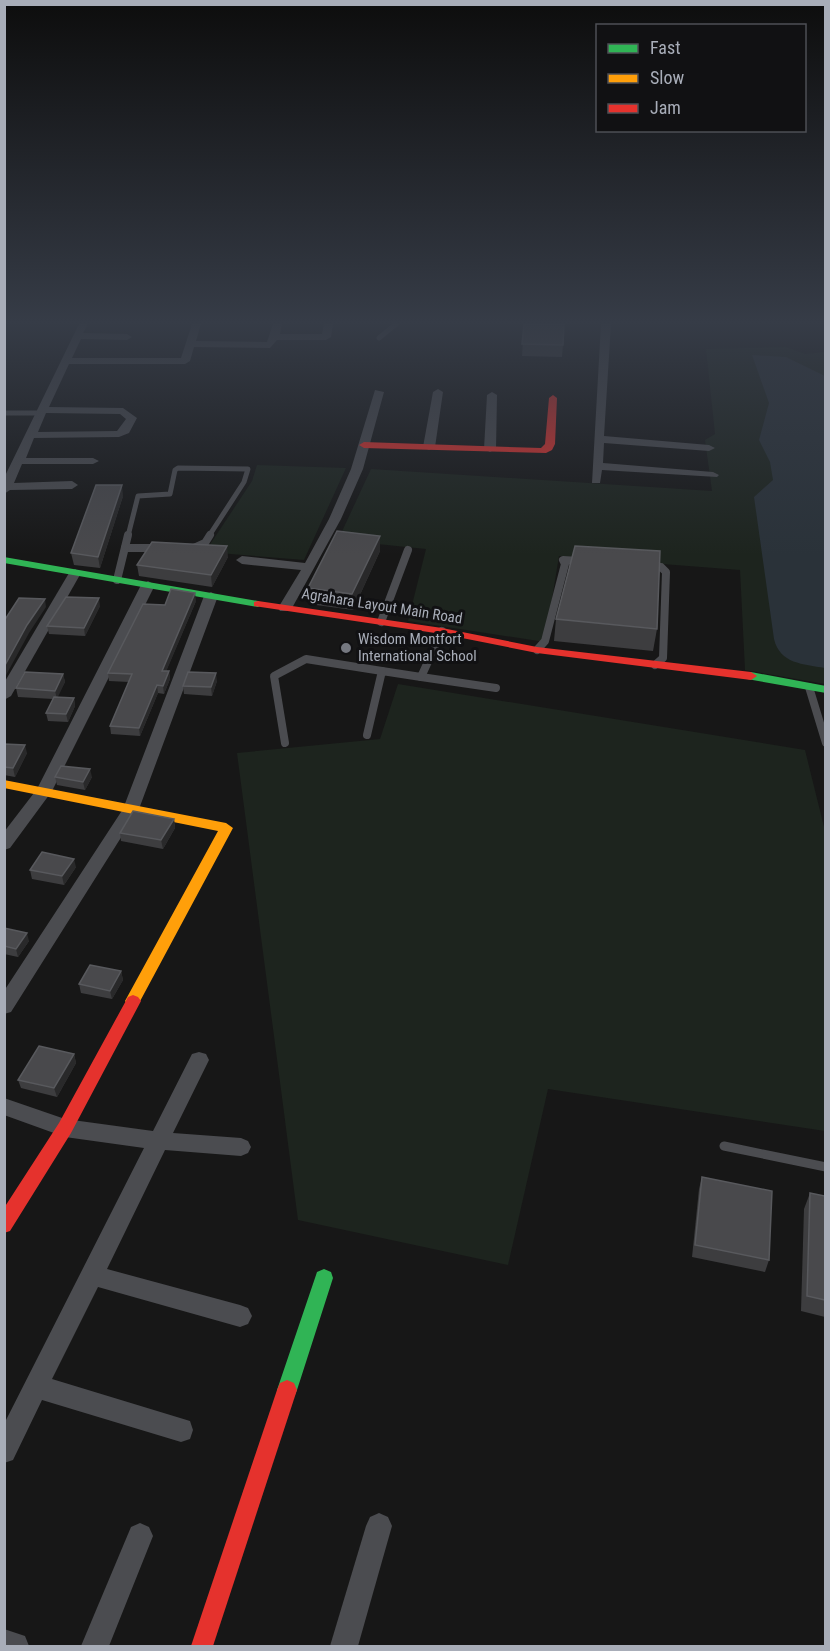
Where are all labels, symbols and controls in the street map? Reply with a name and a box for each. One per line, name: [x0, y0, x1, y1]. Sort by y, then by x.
legend: [596, 24, 806, 132]
text: Fast: [650, 37, 681, 58]
text: Slow: [650, 67, 685, 88]
text: Jam: [650, 97, 681, 118]
street label: Agrahara Layout Main Road: [300, 584, 464, 628]
place label: Wisdom Montfort International School: [358, 630, 477, 665]
marker: Wisdom Montfort International School: [339, 641, 353, 655]

